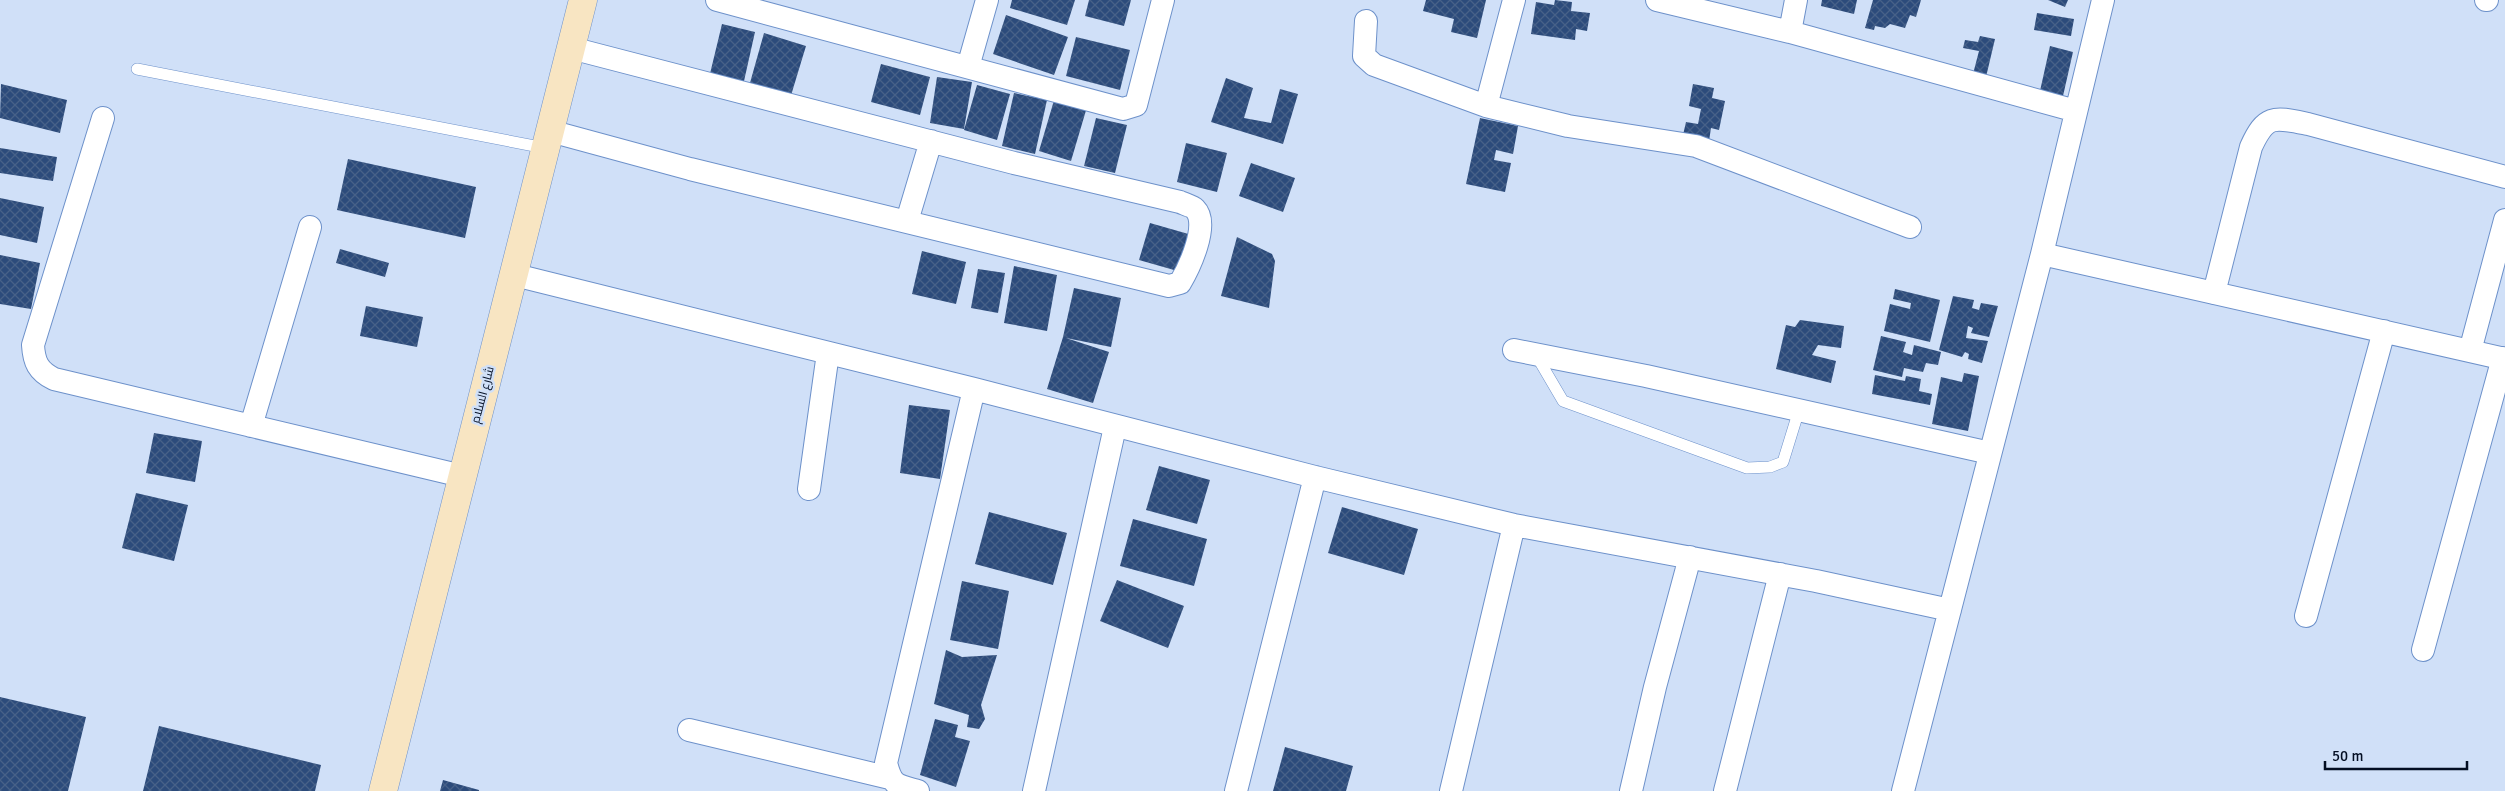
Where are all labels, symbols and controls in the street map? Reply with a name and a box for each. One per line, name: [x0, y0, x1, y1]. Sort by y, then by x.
street label: شارع السلام: [468, 365, 498, 425]
scale bar: [2325, 738, 2468, 770]
text: 50 m: [2332, 747, 2363, 765]

